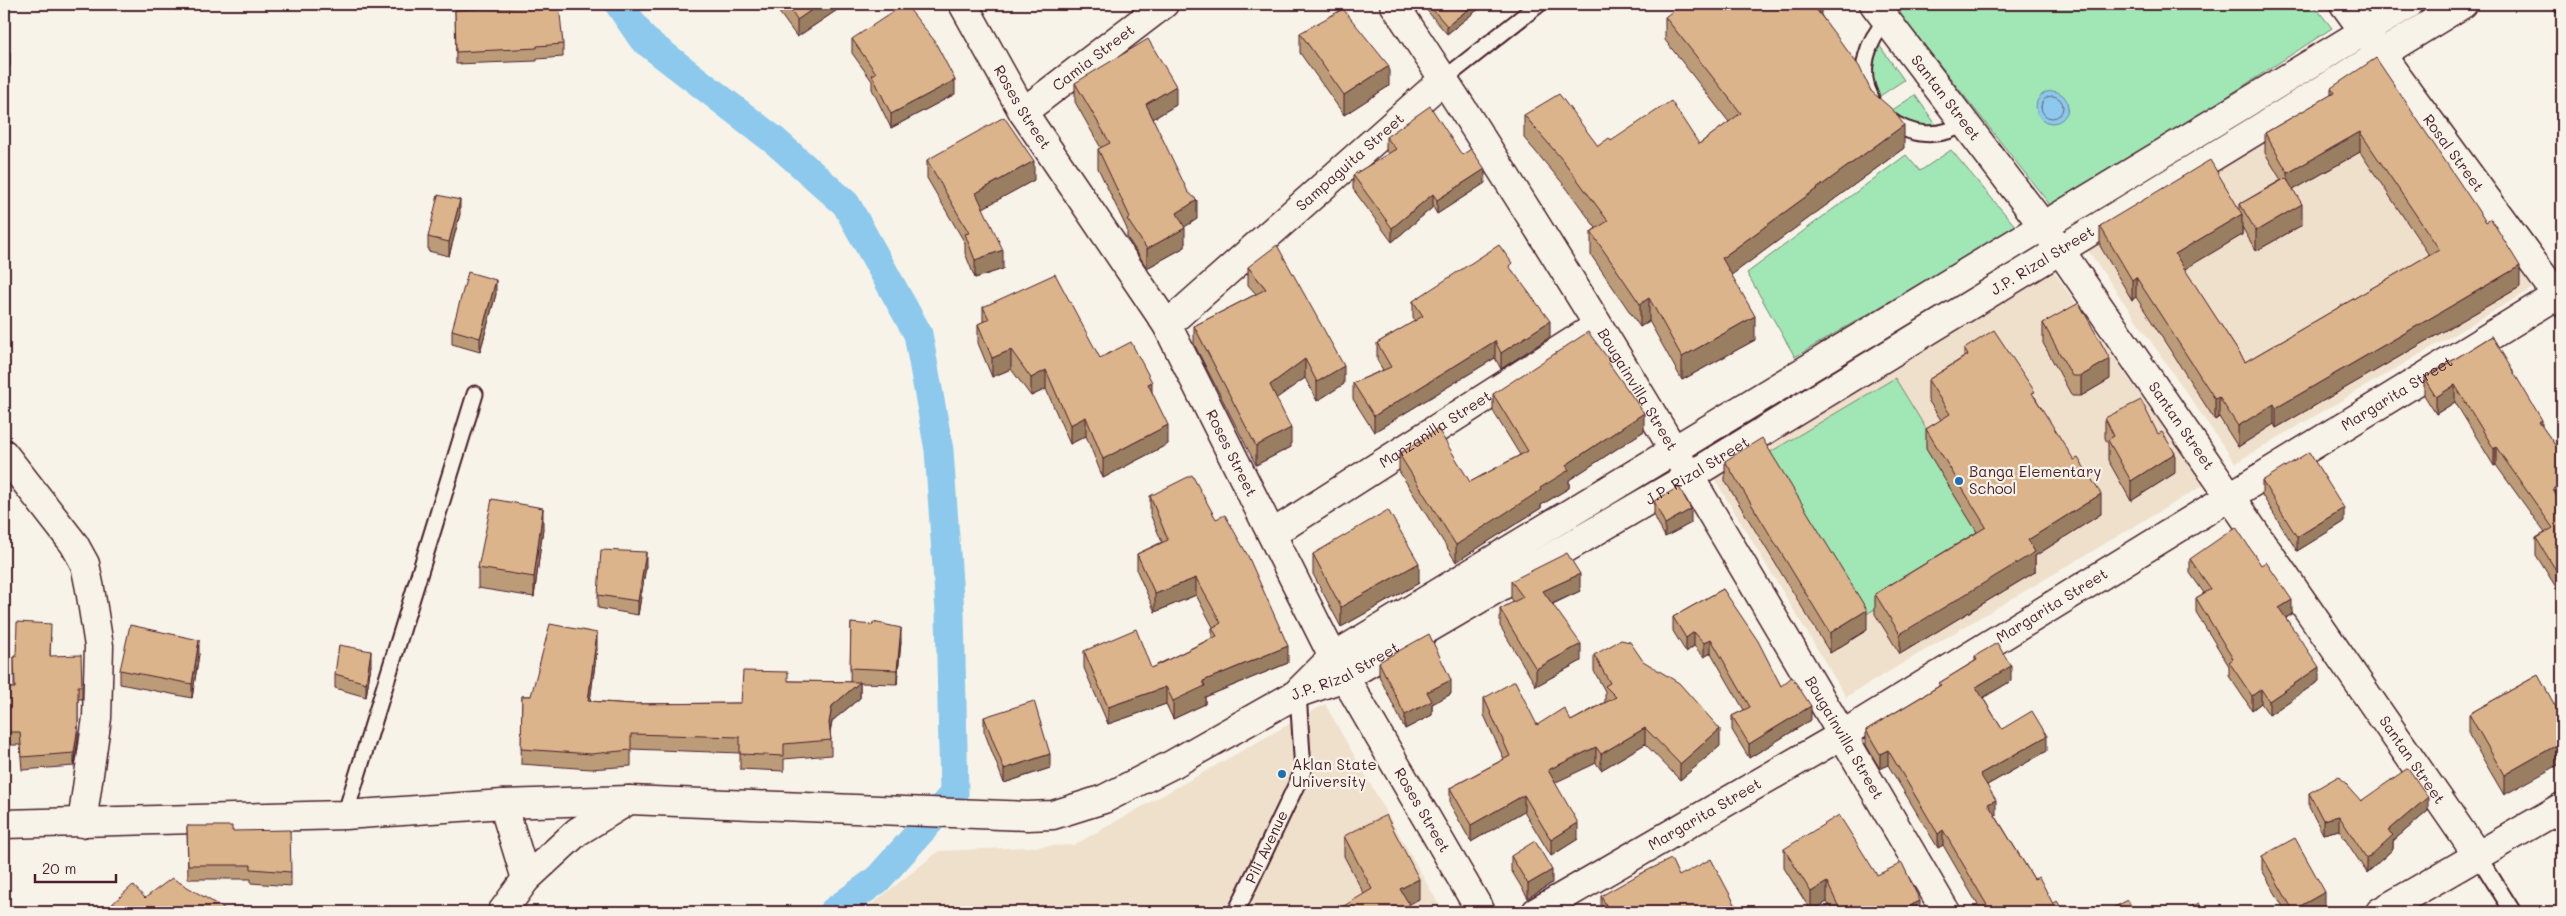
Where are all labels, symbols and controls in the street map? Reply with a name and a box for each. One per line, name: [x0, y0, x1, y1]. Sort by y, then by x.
street label: Camia Street: [1048, 19, 1138, 95]
street label: Santan Street: [1907, 50, 1986, 144]
street label: Roses Street: [990, 61, 1056, 153]
street label: Sampaguita Street: [1291, 108, 1408, 215]
street label: Rosal Street: [2419, 110, 2489, 196]
street label: J.P. Rizal Street: [1986, 221, 2097, 299]
street label: Bougainvilla Street: [1593, 324, 1683, 454]
street label: Margarita Street: [2337, 351, 2456, 435]
street label: Santan Street: [2145, 377, 2220, 473]
street label: Manzanilla Street: [1375, 385, 1495, 472]
street label: Roses Street: [1202, 406, 1262, 500]
street label: J.P. Rizal Street: [1641, 431, 1753, 509]
place label: Banga Elementary School: [1969, 461, 2101, 498]
marker: Banga Elementary School: [1953, 475, 1965, 487]
street label: Margarita Street: [1992, 563, 2111, 647]
street label: J.P. Rizal Street: [1286, 637, 1402, 704]
street label: Bougainvilla Street: [1801, 672, 1889, 803]
street label: Santan Street: [2375, 711, 2450, 808]
place label: Aklan State University: [1292, 754, 1377, 791]
street label: Roses Street: [1390, 764, 1455, 856]
marker: Aklan State University: [1276, 768, 1288, 780]
street label: Margarita Street: [1644, 773, 1765, 854]
street label: Pili Avenue: [1240, 807, 1292, 886]
scale bar: [35, 851, 116, 883]
text: 20 m: [42, 858, 76, 878]

